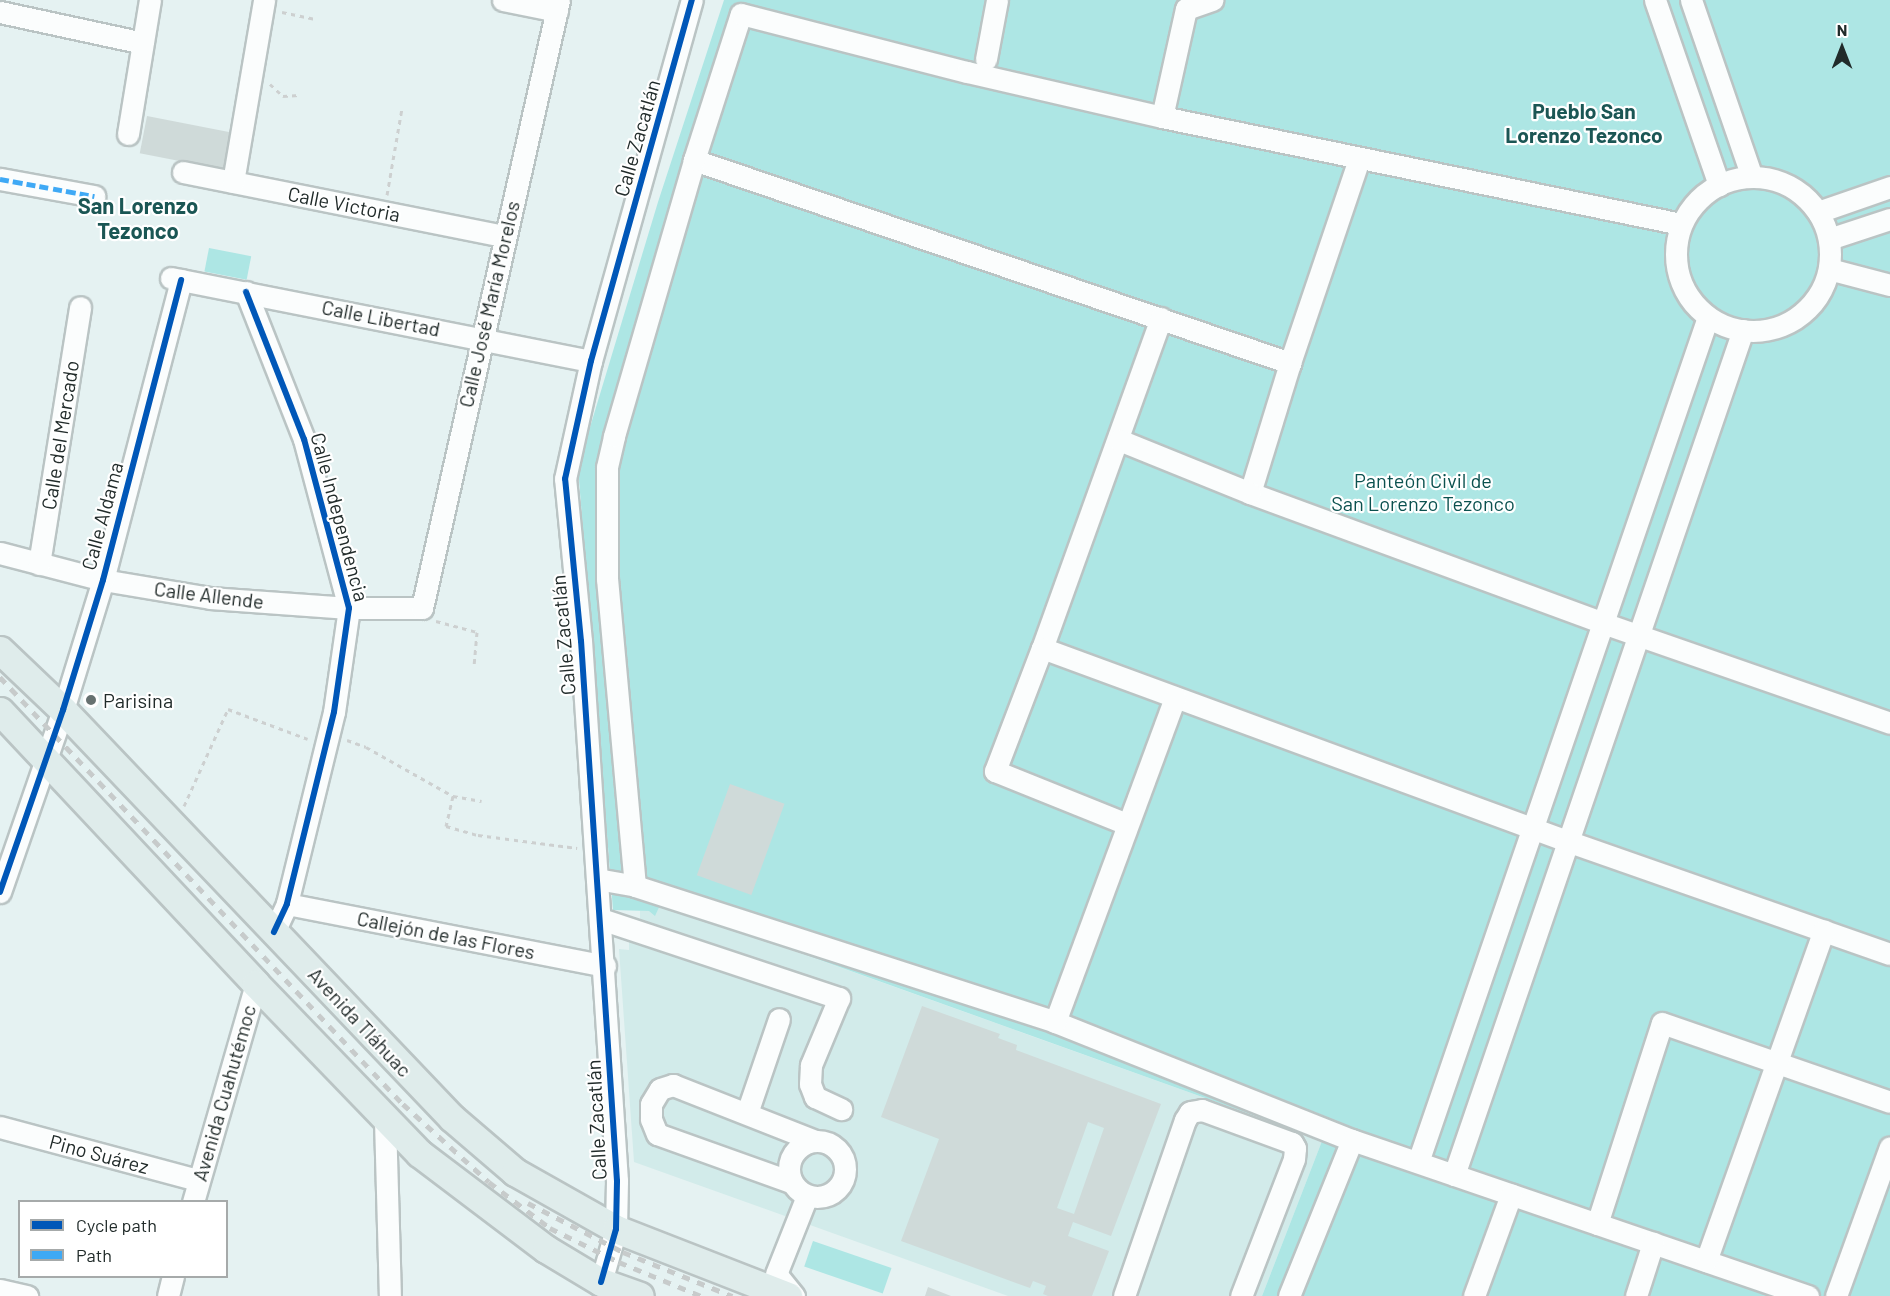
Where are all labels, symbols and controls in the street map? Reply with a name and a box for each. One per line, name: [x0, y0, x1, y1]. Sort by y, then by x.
north arrow: [1812, 18, 1872, 78]
text: N: [1837, 20, 1847, 39]
street label: Calle Zacatlán: [609, 77, 665, 199]
district label: Pueblo San Lorenzo Tezonco: [1505, 98, 1663, 148]
street label: Calle Victoria: [286, 181, 402, 227]
district label: San Lorenzo Tezonco: [78, 192, 198, 243]
street label: Calle José María Morelos: [454, 198, 524, 410]
street label: Calle Libertad: [320, 295, 442, 341]
street label: Calle del Mercado: [36, 359, 84, 511]
street label: Calle Independencia: [306, 430, 374, 604]
street label: Calle Aldama: [76, 459, 128, 573]
park label: Panteón Civil de San Lorenzo Tezonco: [1331, 469, 1515, 516]
street label: Calle Zacatlán: [546, 574, 580, 696]
street label: Calle Allende: [153, 576, 265, 614]
place label: Parisina: [103, 688, 173, 712]
marker: Parisina: [84, 693, 98, 707]
street label: Callejón de las Flores: [355, 906, 537, 964]
street label: Avenida Tláhuac: [303, 962, 417, 1082]
street label: Avenida Cuahutémoc: [187, 1002, 261, 1184]
street label: Calle Zacatlán: [581, 1059, 611, 1181]
street label: Pino Suárez: [47, 1129, 151, 1179]
legend: [18, 1200, 228, 1278]
text: Cycle path: [76, 1214, 157, 1236]
text: Path: [76, 1244, 112, 1266]

